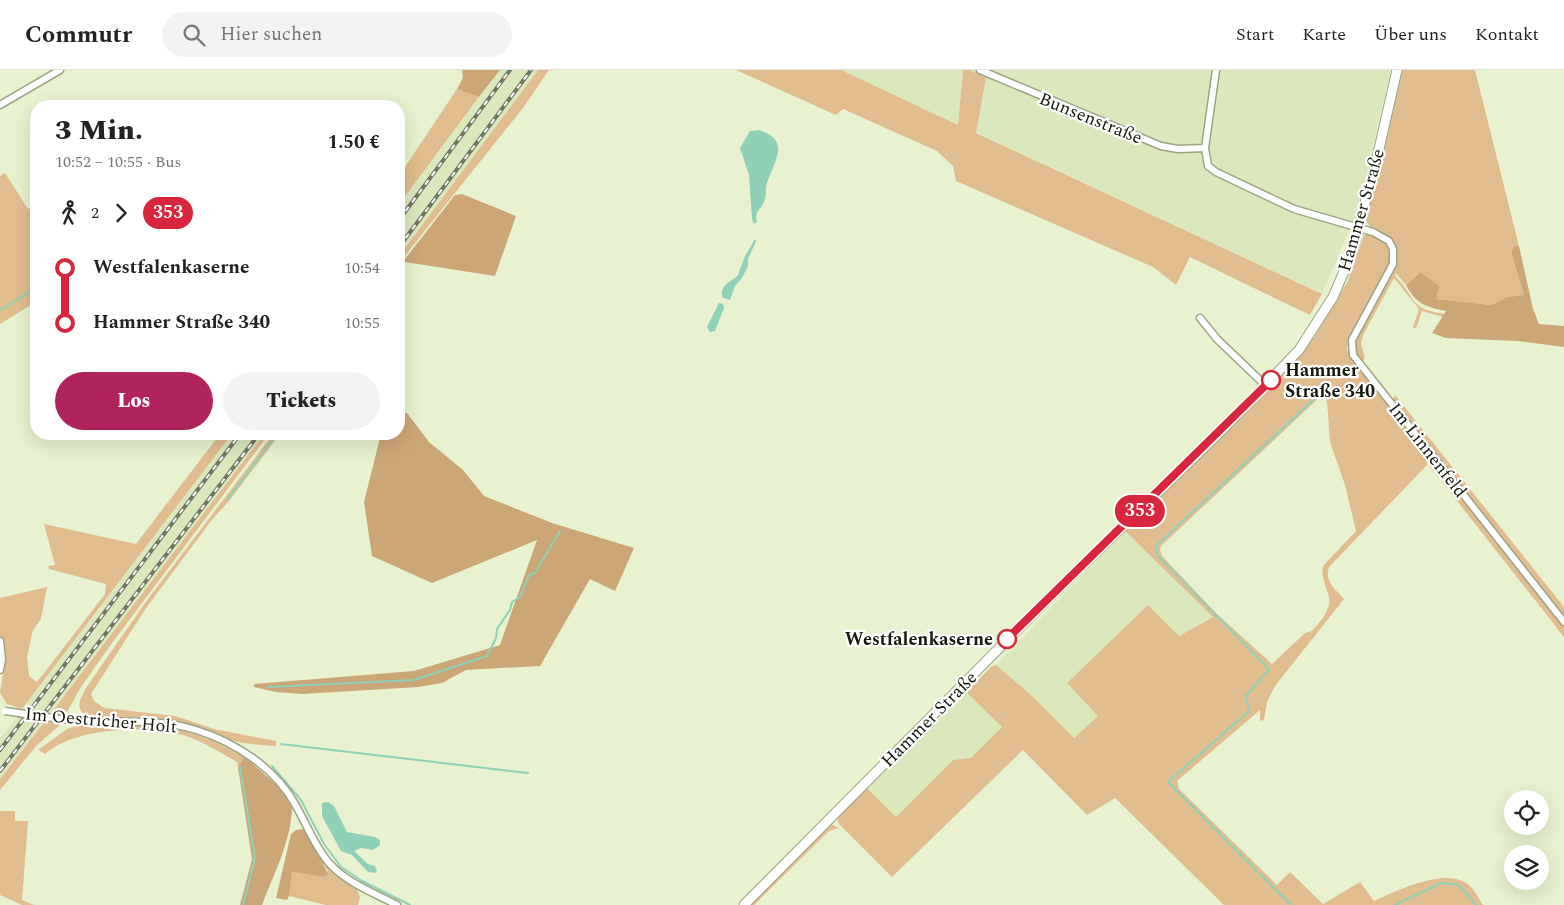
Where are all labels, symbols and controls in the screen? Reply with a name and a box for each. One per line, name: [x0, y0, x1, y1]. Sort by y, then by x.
search box: [162, 12, 512, 57]
text: Commutr: [25, 17, 132, 53]
text: Hier suchen: [220, 20, 322, 49]
icon: search: [180, 21, 208, 49]
text: Start: [1236, 21, 1274, 48]
text: Karte: [1302, 21, 1346, 48]
text: Über uns: [1374, 21, 1447, 48]
text: Kontakt: [1475, 21, 1539, 48]
street label: Bunsenstraße: [1035, 85, 1147, 151]
text: 3 Min.: [55, 109, 143, 152]
text: 1.50 €: [328, 128, 380, 157]
street label: Hammer Straße: [1331, 146, 1392, 275]
text: 10:52 – 10:55 · Bus: [55, 150, 181, 174]
icon: walk: [55, 199, 83, 227]
icon: forward: [107, 199, 135, 227]
text: 353: [153, 199, 183, 226]
text: 2: [91, 201, 99, 225]
text: Westfalenkaserne: [93, 253, 249, 282]
text: 10:54: [344, 256, 380, 280]
text: Hammer Straße 340: [93, 308, 270, 337]
text: 10:55: [344, 311, 380, 335]
place label: Hammer Straße 340: [1285, 357, 1375, 405]
marker: Hammer Straße 340: [1261, 370, 1281, 390]
button: Los: [55, 372, 213, 430]
button: Tickets: [223, 372, 380, 430]
street label: Im Linnenfeld: [1382, 397, 1473, 504]
line badge: 353: [1111, 495, 1169, 527]
text: 353: [1125, 497, 1155, 524]
place label: Westfalenkaserne: [845, 626, 993, 653]
marker: Westfalenkaserne: [997, 629, 1017, 649]
street label: Hammer Straße: [875, 665, 984, 774]
street label: Im Oestricher Holt: [24, 700, 178, 741]
map controls: [1504, 790, 1549, 890]
button: locate: [1504, 790, 1549, 835]
button: layers: [1504, 845, 1549, 890]

